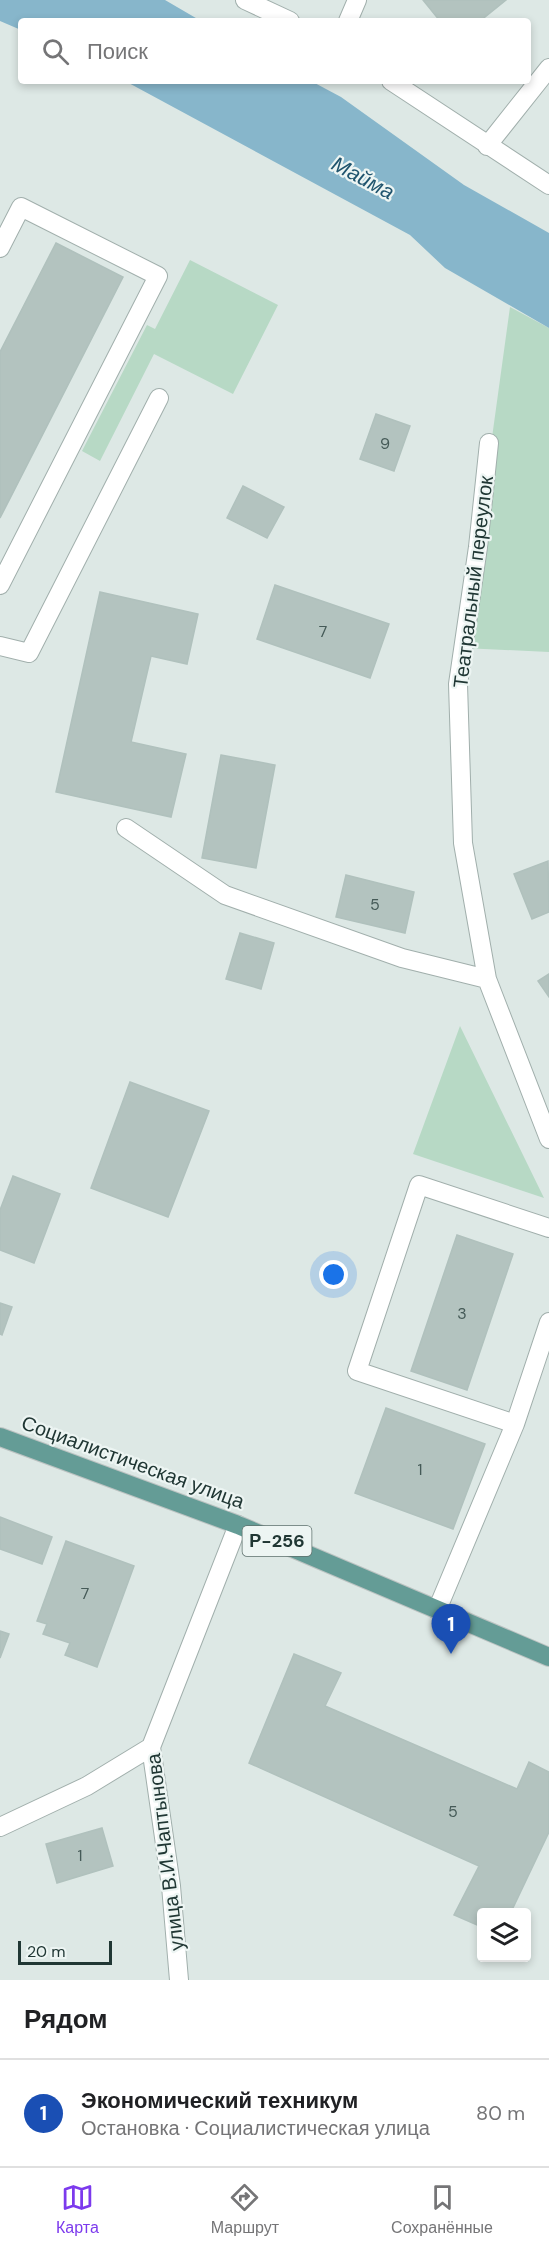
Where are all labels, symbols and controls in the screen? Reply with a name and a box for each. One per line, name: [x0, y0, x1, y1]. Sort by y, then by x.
search box: [18, 18, 531, 84]
icon: search: [39, 35, 72, 68]
text: Поиск: [87, 37, 148, 66]
water label: Майма: [327, 150, 399, 206]
house number: 9: [380, 433, 390, 454]
street label: Театральный переулок: [447, 474, 499, 690]
house number: 7: [319, 621, 327, 642]
house number: 5: [370, 894, 380, 915]
your location: [319, 1260, 348, 1289]
house number: 3: [457, 1303, 467, 1324]
street label: Социалистическая улица: [18, 1410, 249, 1515]
house number: 1: [418, 1459, 423, 1480]
road number: Р-256: [242, 1526, 312, 1556]
house number: 7: [81, 1583, 89, 1604]
pin: 1: [432, 1604, 470, 1654]
street label: улица В.И.Чаптынова: [140, 1751, 190, 1952]
house number: 5: [448, 1801, 458, 1822]
house number: 1: [78, 1845, 83, 1866]
map controls: [477, 1908, 531, 1962]
button: layers: [477, 1908, 531, 1962]
scale bar: [18, 1938, 112, 1966]
text: 20 m: [27, 1941, 66, 1962]
text: Рядом: [24, 2002, 107, 2036]
text: Экономический техникум: [81, 2086, 358, 2115]
text: 1: [40, 2100, 47, 2126]
text: 80 m: [476, 2100, 525, 2126]
text: Остановка · Социалистическая улица: [81, 2115, 430, 2141]
tab: Карта: [56, 2181, 99, 2238]
tab: Маршрут: [211, 2181, 279, 2238]
tab: Сохранённые: [391, 2181, 493, 2238]

